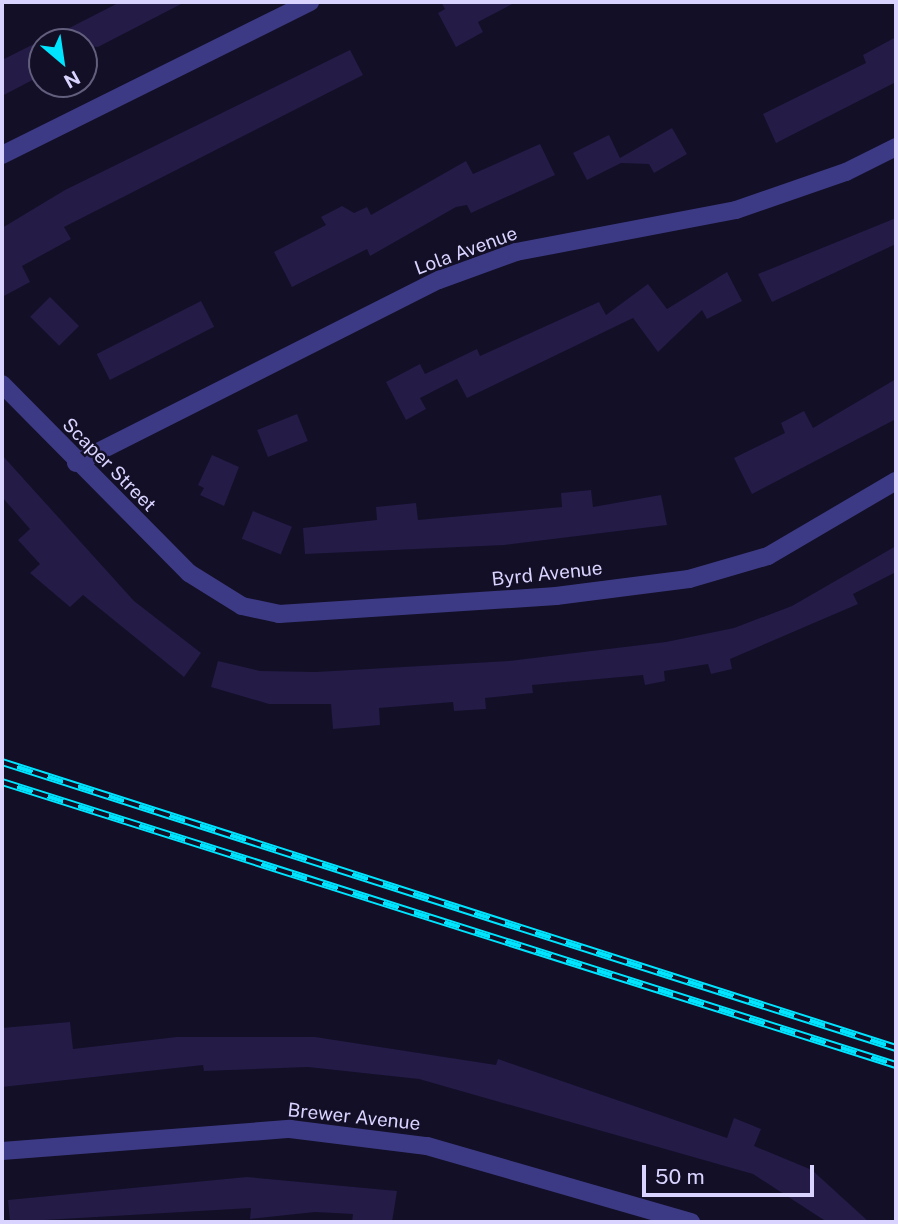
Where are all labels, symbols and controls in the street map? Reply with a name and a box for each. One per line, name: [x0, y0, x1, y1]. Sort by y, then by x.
north arrow: [28, 28, 98, 98]
text: N: [60, 66, 84, 93]
street label: Lola Avenue: [412, 222, 520, 280]
street label: Scaper Street: [57, 413, 161, 517]
street label: Byrd Avenue: [490, 557, 604, 591]
street label: Brewer Avenue: [287, 1099, 421, 1135]
scale bar: [646, 1150, 818, 1194]
text: 50 m: [655, 1164, 705, 1189]

